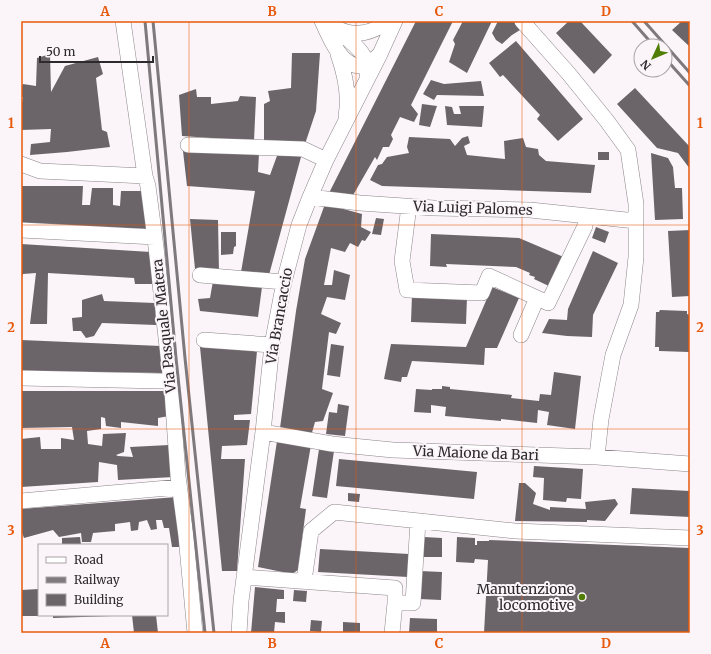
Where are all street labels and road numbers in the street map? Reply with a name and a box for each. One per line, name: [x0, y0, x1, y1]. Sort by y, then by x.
street label: Via Luigi Palomes: [412, 197, 533, 219]
street label: Via Pasquale Matera: [148, 258, 180, 395]
street label: Via Brancaccio: [261, 266, 296, 367]
street label: Via Maione da Bari: [412, 442, 540, 464]

